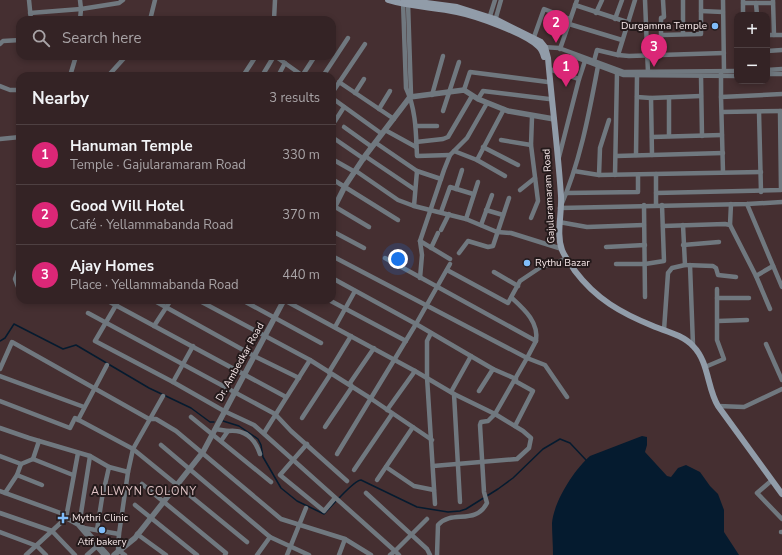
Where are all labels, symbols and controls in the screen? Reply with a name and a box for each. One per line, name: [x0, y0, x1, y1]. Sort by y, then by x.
pin: 2: [543, 10, 569, 43]
map controls: [734, 12, 770, 84]
button: +: [734, 12, 770, 48]
search box: [16, 16, 336, 60]
place label: Durgamma Temple: [621, 19, 707, 33]
marker: Durgamma Temple: [710, 21, 720, 31]
icon: search: [30, 27, 52, 49]
text: Search here: [62, 28, 142, 48]
pin: 3: [641, 34, 667, 67]
button: −: [734, 48, 770, 84]
pin: 1: [553, 54, 579, 87]
text: Nearby: [32, 87, 89, 110]
text: 3 results: [269, 89, 320, 107]
text: Hanuman Temple: [70, 136, 193, 156]
text: 1: [41, 146, 49, 164]
text: 330 m: [282, 146, 320, 164]
street label: Gajularamaram Road: [540, 148, 558, 244]
text: Temple · Gajularamaram Road: [70, 156, 246, 174]
text: Good Will Hotel: [70, 196, 184, 216]
text: 2: [41, 206, 49, 224]
text: 370 m: [282, 206, 320, 224]
text: Café · Yellammabanda Road: [70, 216, 233, 234]
your location: [388, 249, 408, 269]
text: Ajay Homes: [70, 256, 154, 276]
place label: Rythu Bazar: [535, 256, 590, 270]
marker: Rythu Bazar: [522, 258, 532, 268]
text: 3: [41, 266, 49, 284]
text: 440 m: [282, 266, 320, 284]
text: Place · Yellammabanda Road: [70, 276, 239, 294]
street label: Dr. Ambedkar Road: [213, 320, 268, 404]
district label: ALLWYN COLONY: [91, 484, 197, 499]
place label: Mythri Clinic: [72, 511, 128, 525]
marker: Mythri Clinic: [57, 512, 69, 524]
marker: Atif bakery: [97, 525, 107, 535]
place label: Atif bakery: [77, 535, 127, 549]

